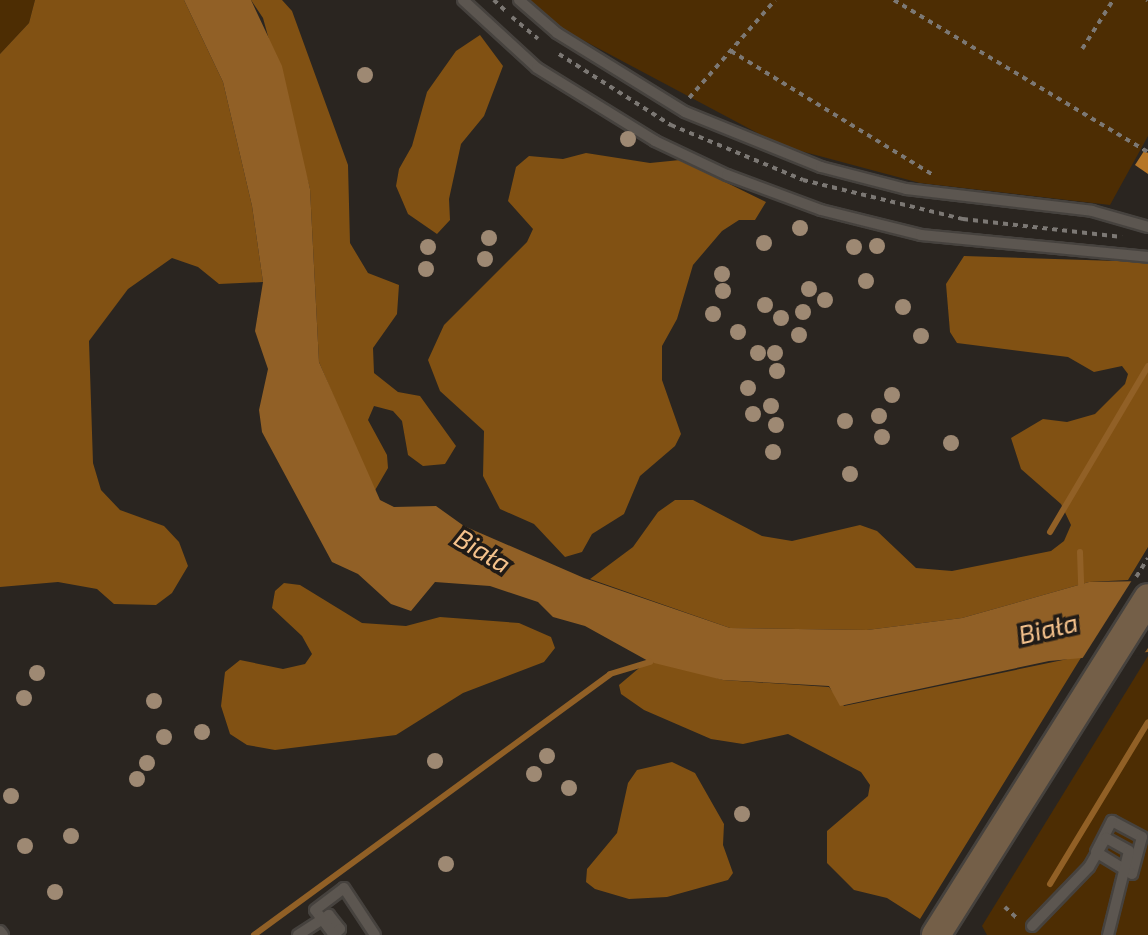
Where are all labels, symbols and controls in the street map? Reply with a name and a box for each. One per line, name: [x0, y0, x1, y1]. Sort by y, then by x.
water label: Biała: [449, 521, 517, 579]
water label: Biała: [1015, 606, 1081, 650]

